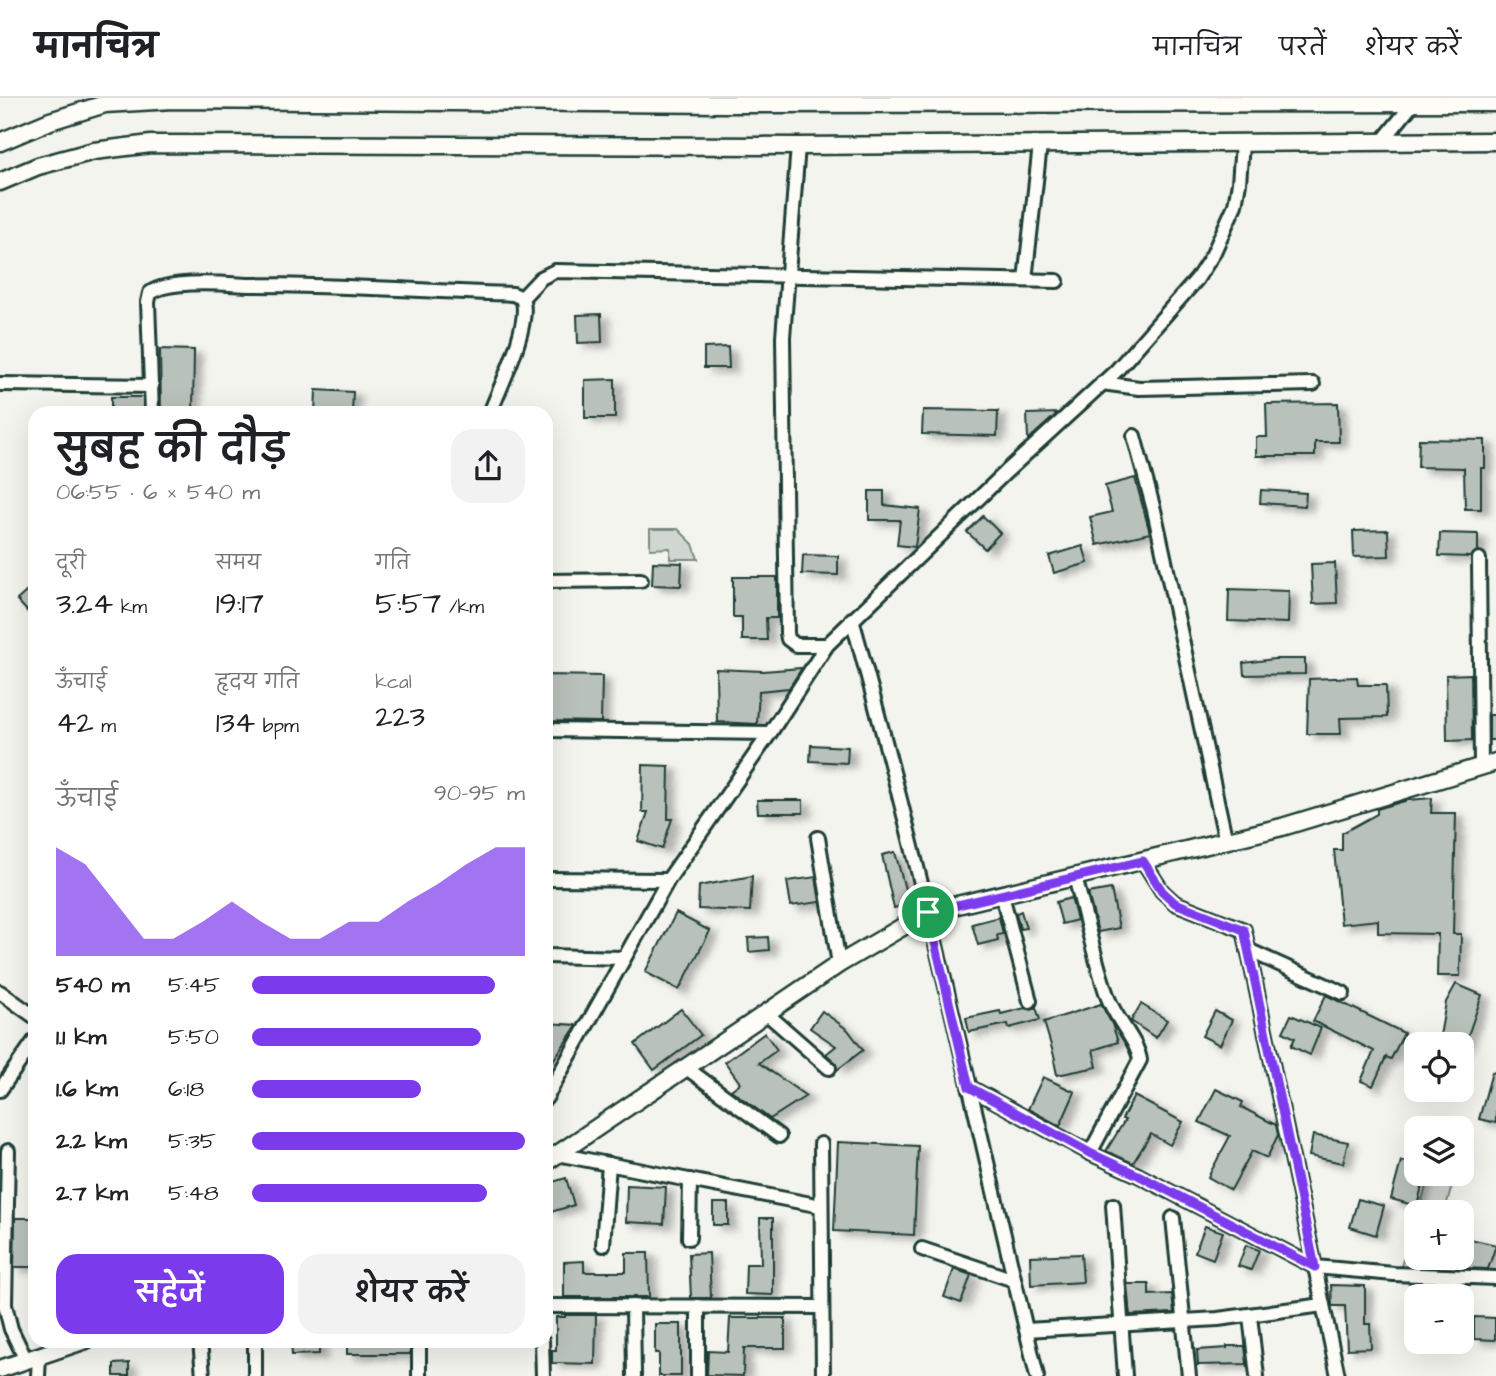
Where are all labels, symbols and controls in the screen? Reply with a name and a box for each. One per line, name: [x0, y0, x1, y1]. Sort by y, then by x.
text: मानचित्र: [35, 24, 158, 70]
text: मानचित्र: [1153, 31, 1241, 65]
text: परतें: [1279, 31, 1326, 65]
text: शेयर करें: [1364, 31, 1461, 65]
text: सुबह की दौड़: [56, 424, 288, 476]
button: share: [451, 429, 525, 503]
text: 06:55 · 6 × 540 m: [56, 476, 260, 508]
text: दूरी: [56, 550, 86, 577]
text: समय: [216, 550, 261, 577]
text: गति: [375, 550, 410, 577]
text: 3.24: [56, 583, 113, 625]
text: 19:17: [216, 583, 264, 625]
text: 5:57: [375, 583, 441, 625]
text: km: [113, 594, 147, 621]
text: /km: [441, 594, 484, 621]
text: ऊँचाई: [56, 669, 107, 696]
text: हृदय गति: [216, 669, 299, 696]
text: kcal: [375, 669, 412, 696]
text: 223: [375, 696, 425, 738]
text: 42: [56, 702, 94, 744]
text: 134: [216, 702, 255, 744]
text: m: [94, 713, 116, 740]
text: bpm: [255, 713, 299, 740]
text: 90–95 m: [434, 777, 525, 809]
text: ऊँचाई: [56, 783, 118, 815]
pin: [898, 882, 958, 942]
icon: arrive: [909, 893, 947, 931]
text: 540 m: [56, 969, 130, 1001]
text: 5:45: [168, 969, 220, 1001]
text: 1.1 km: [56, 1021, 106, 1053]
text: 5:50: [168, 1021, 219, 1053]
map controls: [1404, 1032, 1474, 1354]
button: locate: [1404, 1032, 1474, 1102]
text: 1.6 km: [56, 1073, 118, 1105]
text: 6:18: [168, 1073, 204, 1105]
button: layers: [1404, 1116, 1474, 1186]
text: 2.2 km: [56, 1125, 127, 1157]
text: 5:35: [168, 1125, 216, 1157]
text: 2.7 km: [56, 1177, 128, 1209]
text: 5:48: [168, 1177, 219, 1209]
button: +: [1404, 1200, 1474, 1270]
button: सहेजें: [56, 1254, 284, 1334]
button: शेयर करें: [298, 1254, 525, 1334]
button: −: [1404, 1284, 1474, 1354]

